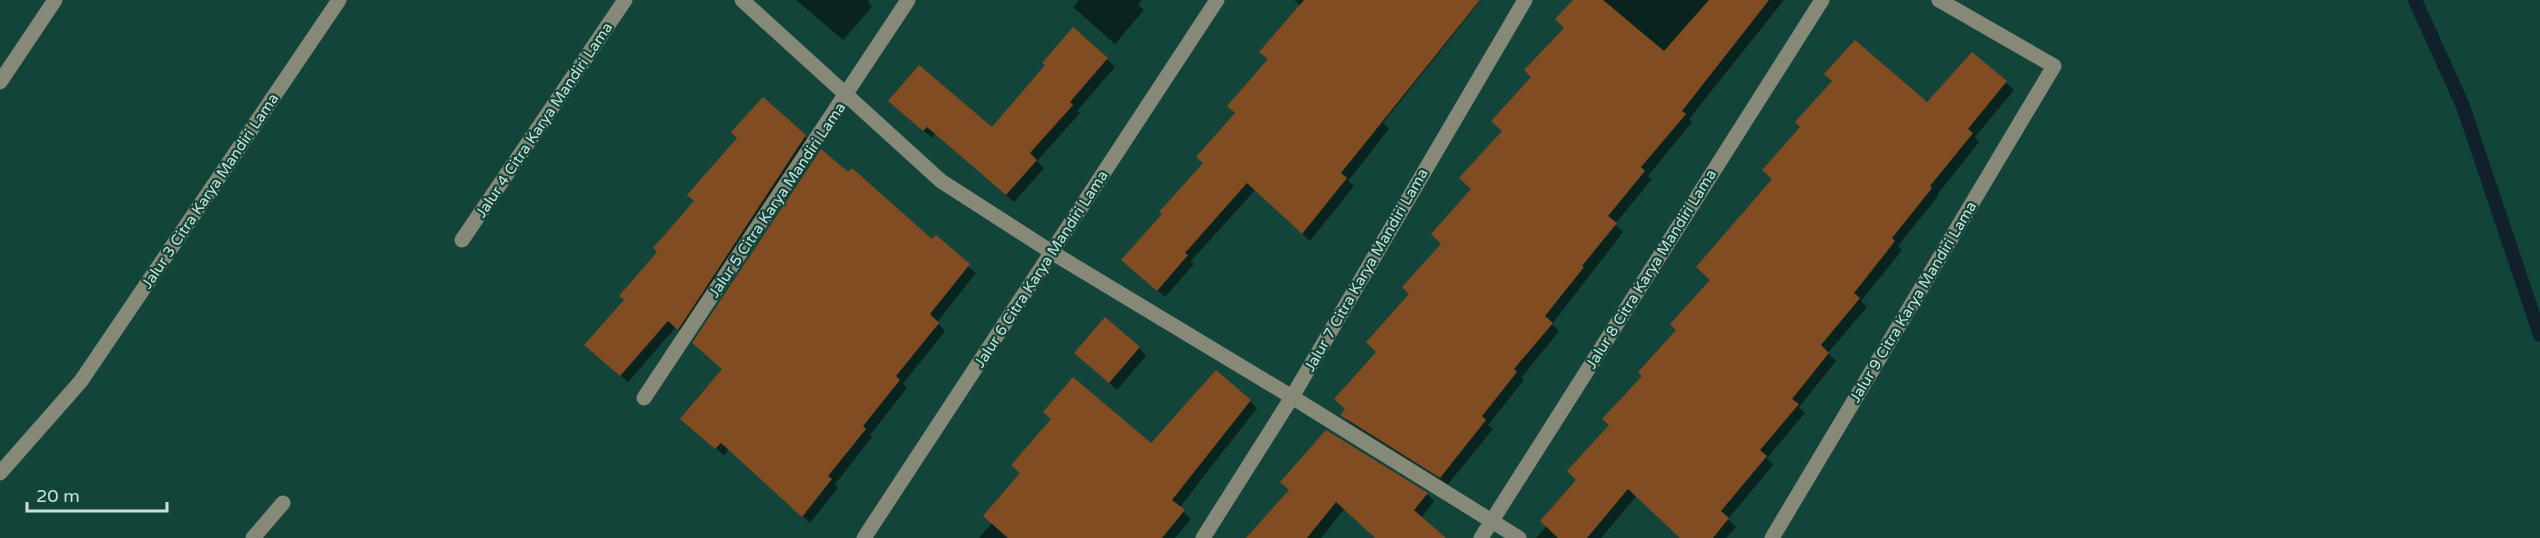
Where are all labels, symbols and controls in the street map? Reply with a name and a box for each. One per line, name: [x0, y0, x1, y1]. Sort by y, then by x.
street label: Jalur 4 Citra Karya Mandiri Lama: [472, 19, 616, 221]
street label: Jalur 3 Citra Karya Mandiri Lama: [138, 90, 282, 292]
street label: Jalur 5 Citra Karya Mandiri Lama: [705, 99, 849, 301]
street label: Jalur 7 Citra Karya Mandiri Lama: [1300, 165, 1432, 375]
street label: Jalur 8 Citra Karya Mandiri Lama: [1582, 166, 1720, 372]
street label: Jalur 6 Citra Karya Mandiri Lama: [970, 167, 1112, 371]
street label: Jalur 9 Citra Karya Mandiri Lama: [1846, 198, 1980, 406]
scale bar: [27, 475, 166, 513]
text: 20 m: [36, 485, 80, 507]

